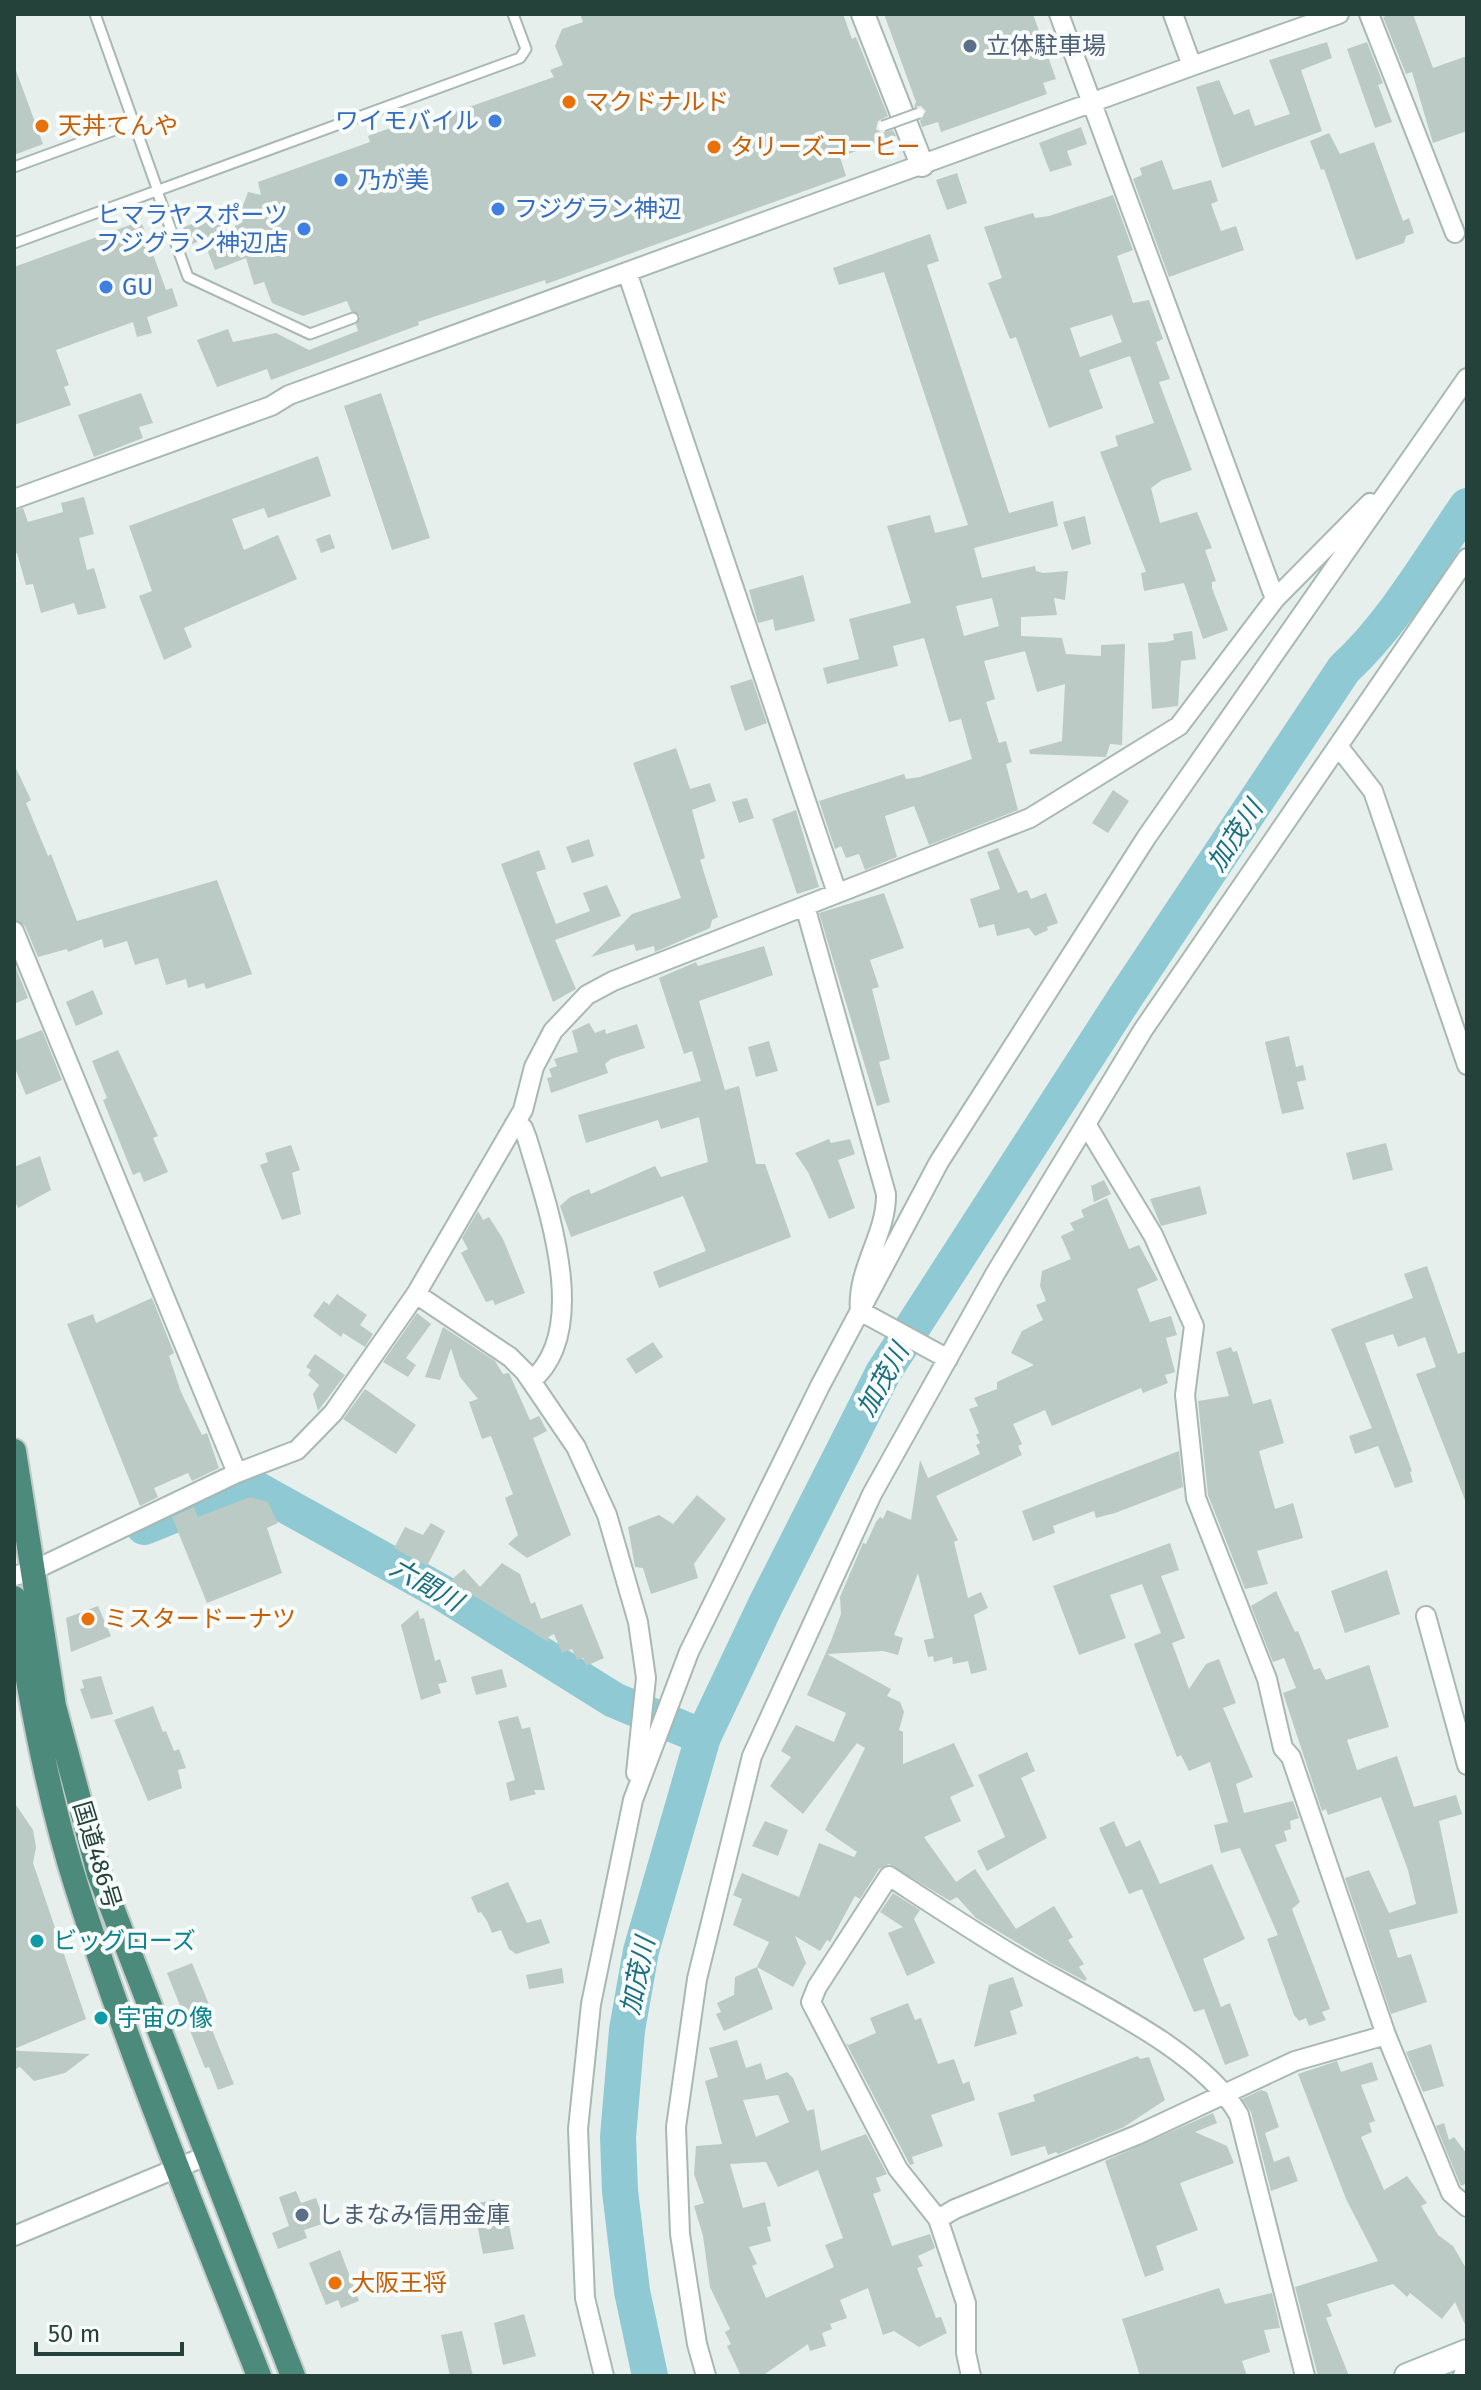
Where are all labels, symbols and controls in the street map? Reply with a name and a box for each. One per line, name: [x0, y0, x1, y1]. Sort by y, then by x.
place label: 立体駐車場: [986, 32, 1106, 60]
marker: 立体駐車場: [961, 37, 979, 55]
place label: マクドナルド: [585, 88, 729, 116]
marker: マクドナルド: [560, 93, 578, 111]
place label: ワイモバイル: [335, 107, 479, 135]
place label: 天丼てんや: [58, 112, 178, 140]
marker: ワイモバイル: [486, 112, 504, 130]
marker: 天丼てんや: [33, 117, 51, 135]
place label: タリーズコーヒー: [730, 133, 921, 161]
marker: タリーズコーヒー: [705, 138, 723, 156]
place label: 乃が美: [357, 166, 429, 194]
marker: 乃が美: [332, 171, 350, 189]
place label: フジグラン神辺: [514, 195, 682, 223]
marker: フジグラン神辺: [489, 200, 507, 218]
place label: ヒマラヤスポーツ フジグラン神辺店: [96, 201, 288, 257]
marker: ヒマラヤスポーツ フジグラン神辺店: [295, 220, 313, 238]
place label: GU: [122, 273, 153, 301]
marker: GU: [97, 278, 115, 296]
water label: 加茂川: [1201, 792, 1271, 877]
water label: 加茂川: [851, 1336, 917, 1422]
water label: 六間川: [384, 1552, 470, 1619]
place label: ミスタードーナツ: [104, 1605, 296, 1633]
marker: ミスタードーナツ: [79, 1610, 97, 1628]
street label: 国道486号: [67, 1798, 127, 1912]
place label: ビッグローズ: [53, 1927, 196, 1955]
marker: ビッグローズ: [28, 1932, 46, 1950]
water label: 加茂川: [615, 1932, 662, 2017]
place label: 宇宙の像: [117, 2004, 213, 2032]
marker: 宇宙の像: [92, 2009, 110, 2027]
place label: しまなみ信用金庫: [318, 2201, 510, 2229]
marker: しまなみ信用金庫: [293, 2206, 311, 2224]
place label: 大阪王将: [351, 2269, 447, 2297]
marker: 大阪王将: [326, 2274, 344, 2292]
scale bar: [36, 2306, 182, 2356]
text: 50 m: [48, 2320, 100, 2348]

